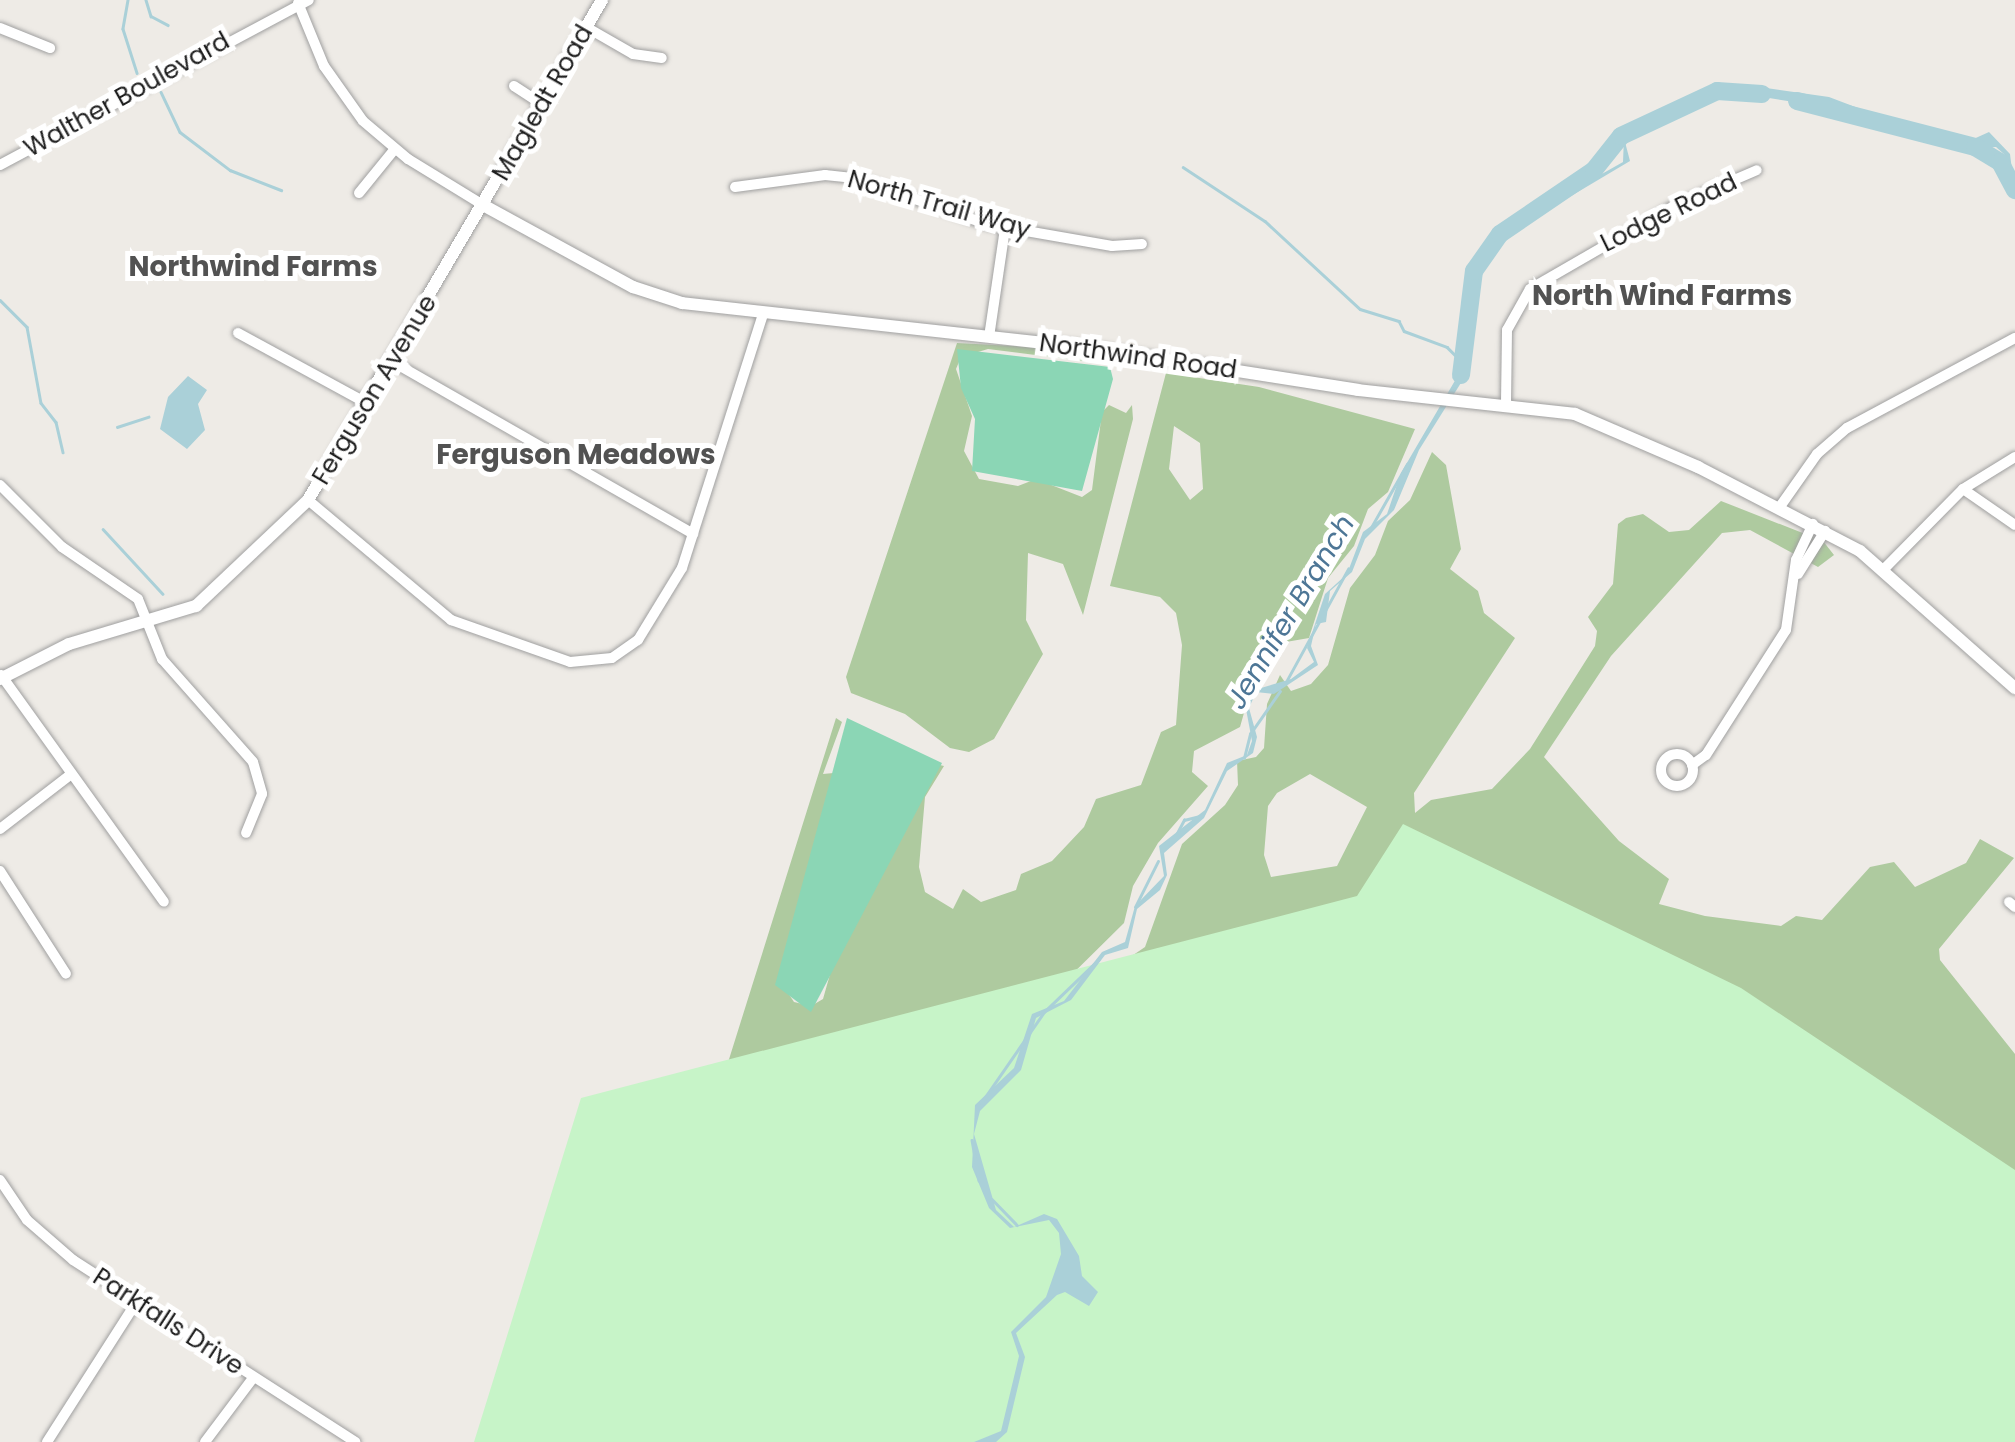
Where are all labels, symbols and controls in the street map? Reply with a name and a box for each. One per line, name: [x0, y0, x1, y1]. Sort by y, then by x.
street label: Magledt Road: [486, 20, 600, 186]
street label: Walther Boulevard: [19, 26, 235, 164]
street label: North Trail Way: [844, 165, 1034, 245]
street label: Lodge Road: [1596, 167, 1742, 259]
district label: Northwind Farms: [128, 250, 378, 284]
district label: North Wind Farms: [1532, 279, 1792, 313]
street label: Ferguson Avenue: [307, 290, 443, 490]
street label: Northwind Road: [1037, 328, 1239, 386]
district label: Ferguson Meadows: [436, 438, 716, 472]
water label: Jennifer Branch: [1220, 509, 1362, 715]
street label: Parkfalls Drive: [87, 1262, 249, 1382]

